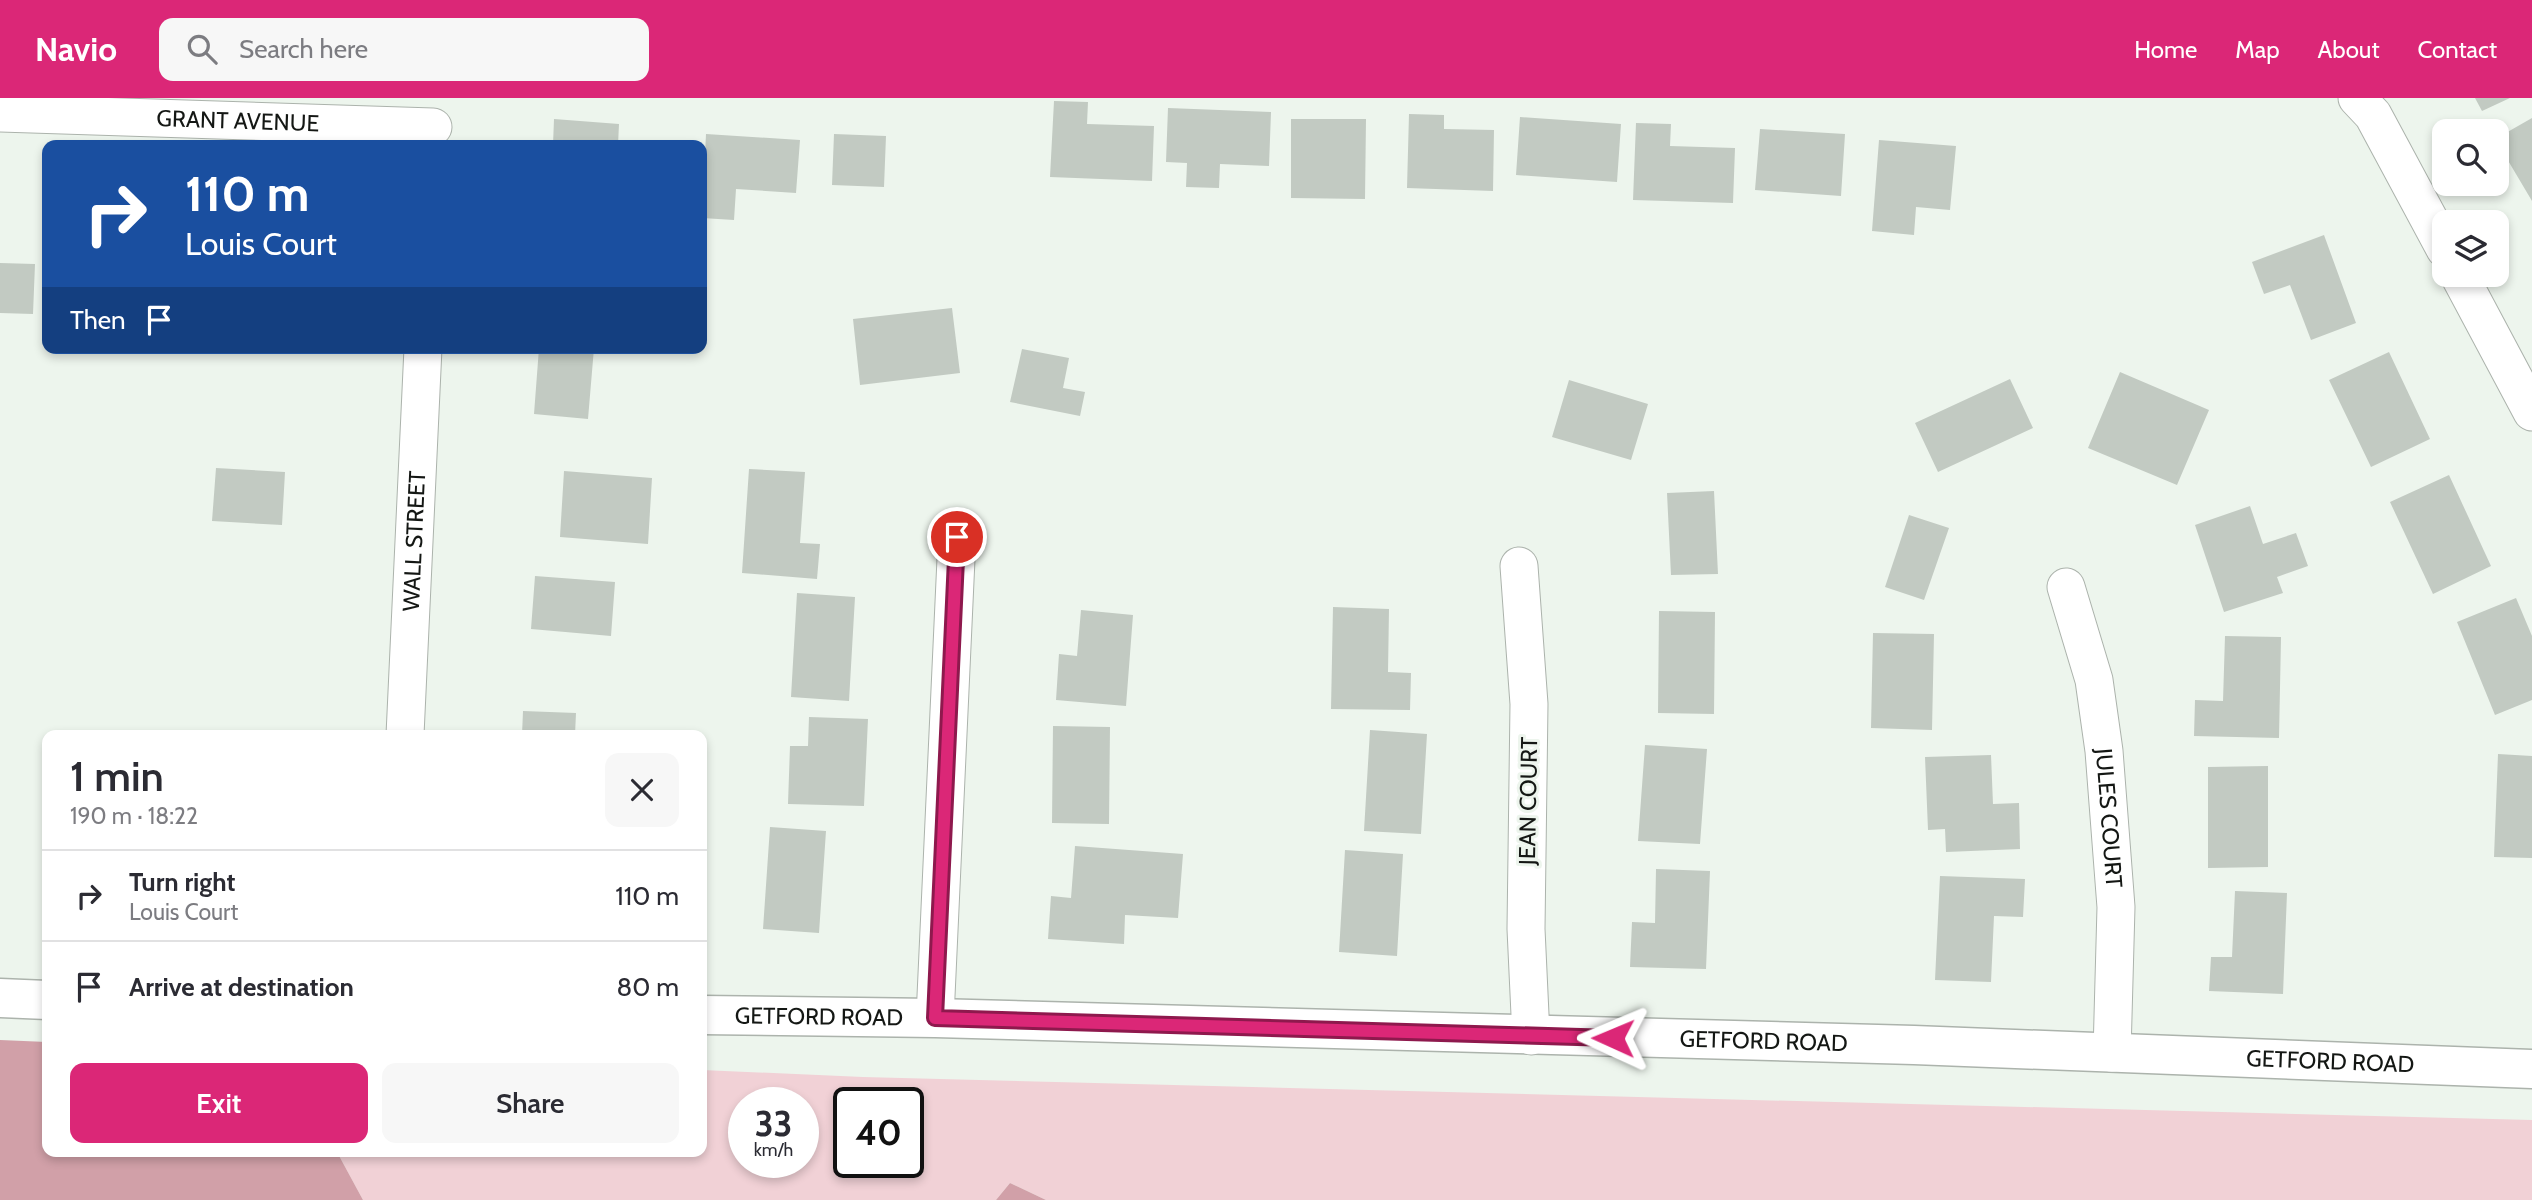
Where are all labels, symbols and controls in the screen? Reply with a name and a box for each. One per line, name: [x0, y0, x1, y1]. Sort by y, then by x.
search box: [159, 18, 649, 81]
text: Navio: [35, 29, 117, 69]
icon: search: [183, 30, 221, 68]
text: Search here: [239, 33, 368, 65]
text: Home: [2134, 35, 2197, 64]
text: Map: [2235, 35, 2280, 64]
text: About: [2318, 35, 2380, 64]
text: Contact: [2418, 35, 2497, 64]
street label: GRANT AVENUE: [156, 104, 320, 137]
map controls: [2432, 119, 2509, 287]
button: search: [2432, 119, 2509, 196]
text: 110 m: [185, 164, 309, 223]
icon: right: [70, 168, 161, 259]
button: layers: [2432, 210, 2509, 287]
text: Louis Court: [185, 224, 337, 263]
icon: arrive: [140, 301, 178, 339]
text: Then: [70, 304, 126, 336]
street label: WALL STREET: [397, 470, 431, 612]
pin: [927, 507, 987, 567]
icon: arrive: [938, 518, 976, 556]
street label: JEAN COURT: [1513, 737, 1543, 866]
street label: JULES COURT: [2090, 746, 2128, 889]
text: 1 min: [70, 750, 164, 802]
button: close: [605, 753, 679, 827]
text: 190 m · 18:22: [70, 802, 198, 830]
text: Turn right: [129, 866, 235, 898]
icon: right: [70, 877, 108, 915]
text: 110 m: [615, 880, 679, 912]
text: Louis Court: [129, 898, 238, 926]
icon: arrive: [70, 968, 108, 1006]
text: Arrive at destination: [129, 971, 354, 1003]
text: 80 m: [616, 971, 679, 1003]
street label: GETFORD ROAD: [735, 1001, 903, 1032]
position arrow: [1576, 1001, 1650, 1075]
street label: GETFORD ROAD: [1679, 1025, 1848, 1057]
street label: GETFORD ROAD: [2246, 1044, 2415, 1078]
button: Exit: [70, 1063, 368, 1143]
button: Share: [382, 1063, 679, 1143]
speed limit sign: 40: [833, 1087, 924, 1178]
text: 33: [755, 1102, 792, 1145]
text: km/h: [754, 1139, 793, 1161]

